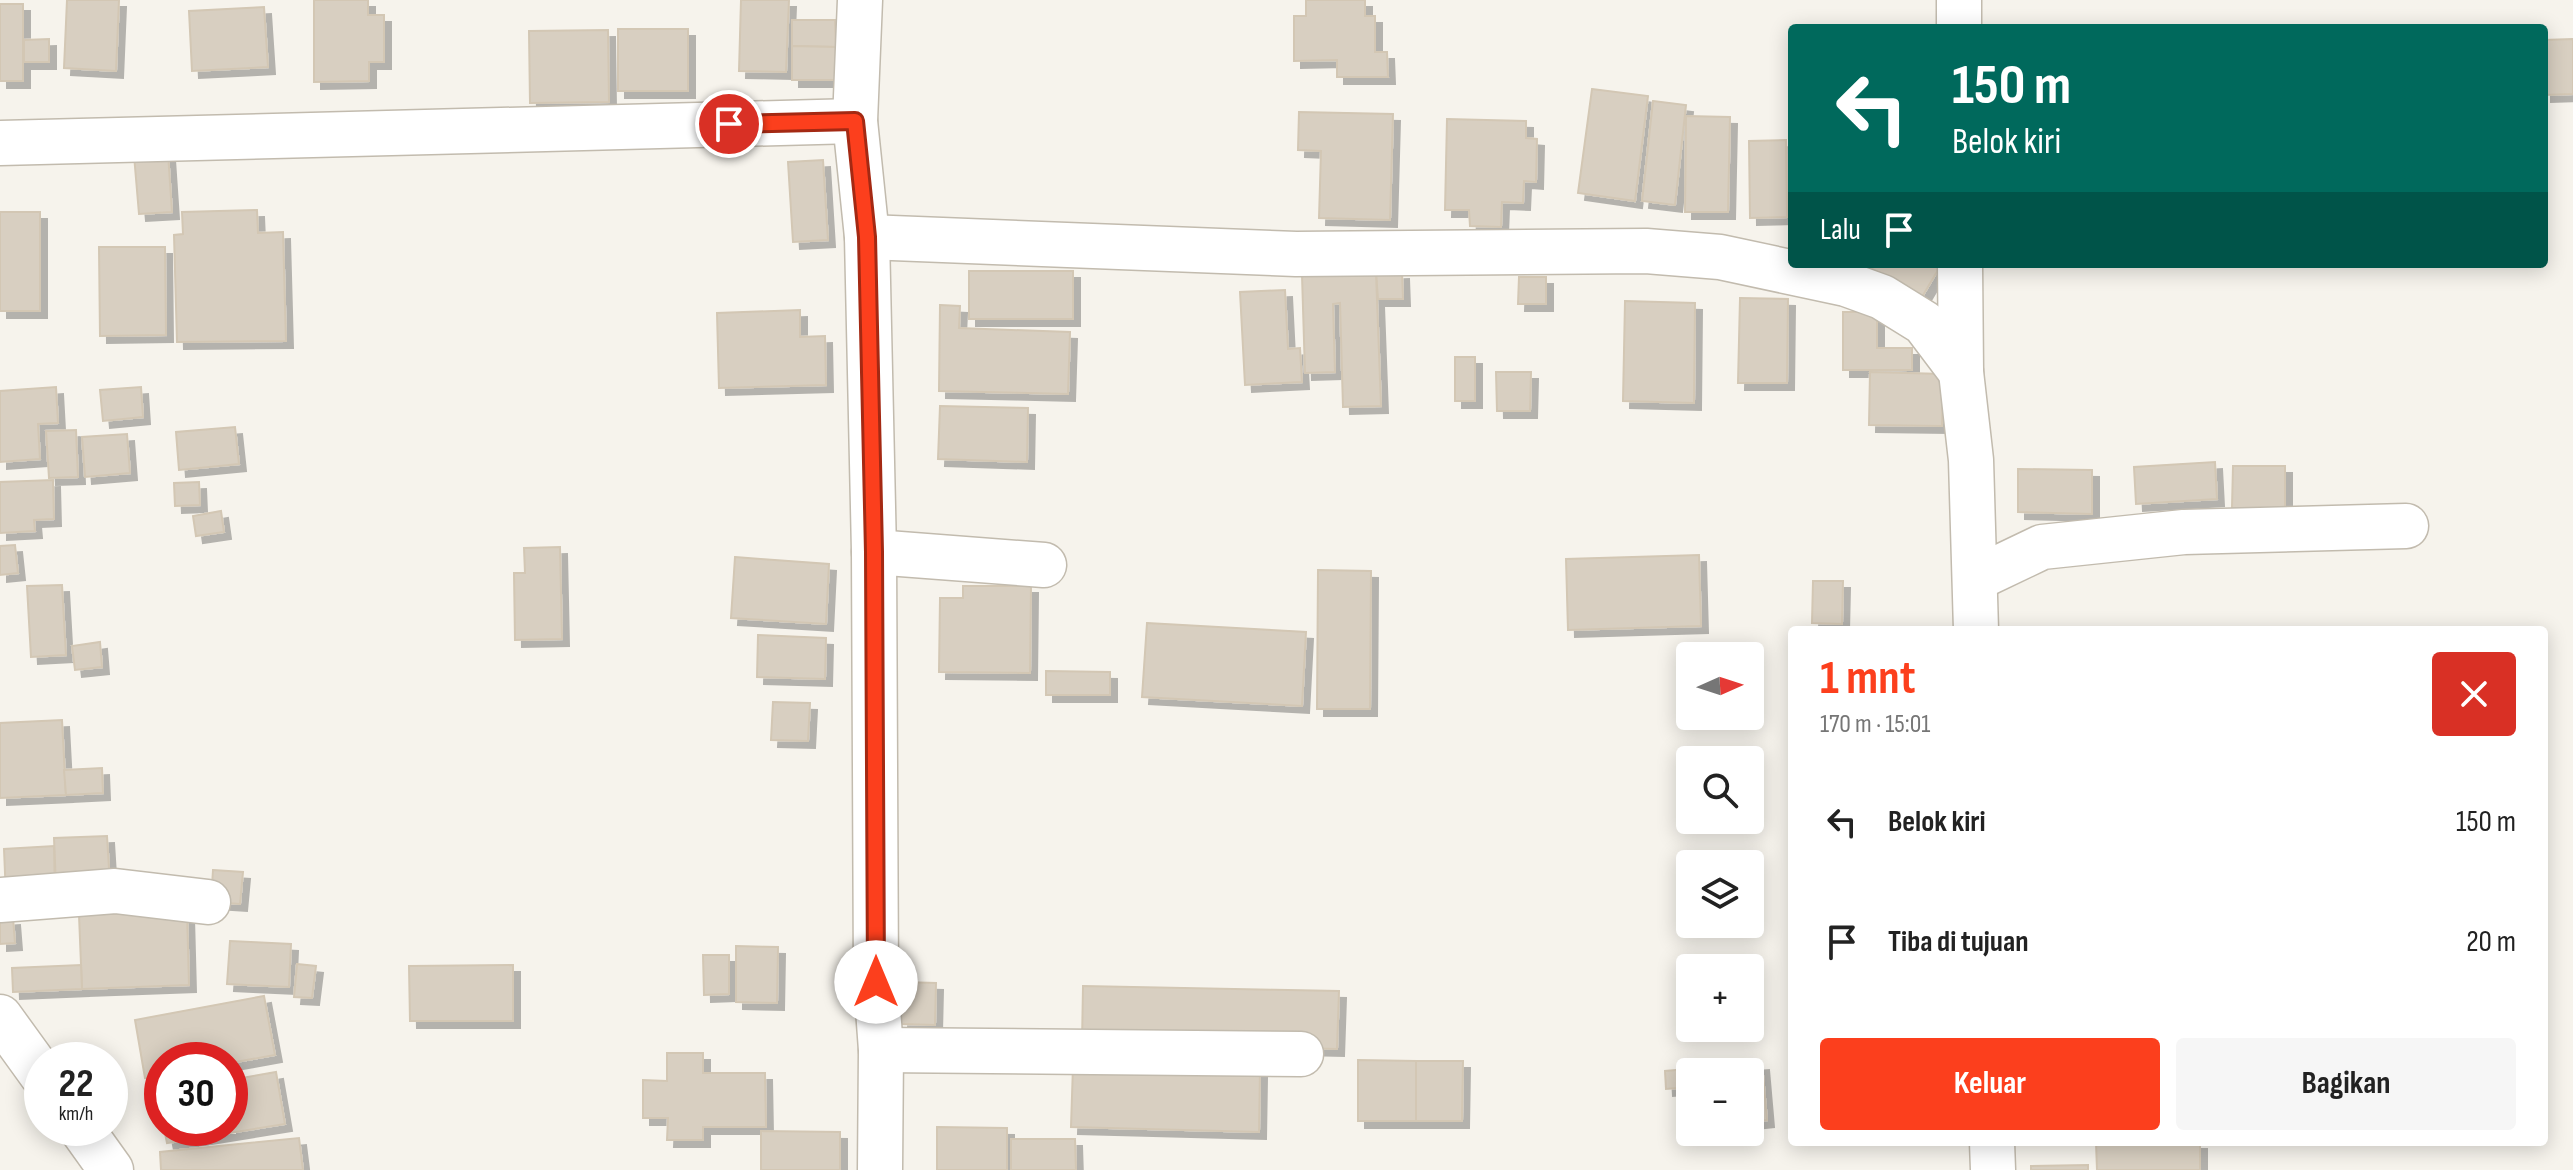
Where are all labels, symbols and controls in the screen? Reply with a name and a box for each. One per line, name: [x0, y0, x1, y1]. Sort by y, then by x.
text: 150 m: [1952, 53, 2071, 120]
icon: left: [1820, 56, 1924, 160]
pin: [695, 90, 763, 158]
icon: arrive: [707, 102, 751, 146]
text: Belok kiri: [1952, 121, 2061, 164]
icon: arrive: [1877, 208, 1921, 252]
text: Lalu: [1820, 212, 1861, 248]
north arrow: [1676, 642, 1764, 730]
map controls: [1676, 642, 1764, 1146]
text: 1 mnt: [1820, 650, 1916, 707]
button: close: [2432, 652, 2516, 736]
text: 170 m · 15:01: [1820, 709, 1930, 740]
button: search: [1676, 746, 1764, 834]
icon: left: [1820, 800, 1864, 844]
text: Belok kiri: [1888, 804, 1986, 840]
text: 150 m: [2456, 804, 2516, 840]
button: layers: [1676, 850, 1764, 938]
icon: arrive: [1820, 920, 1864, 964]
text: Tiba di tujuan: [1888, 924, 2029, 960]
text: 20 m: [2466, 924, 2516, 960]
position arrow: [834, 940, 918, 1024]
button: +: [1676, 954, 1764, 1042]
button: Keluar: [1820, 1038, 2160, 1130]
button: Bagikan: [2176, 1038, 2516, 1130]
speed limit sign: 30: [144, 1042, 248, 1146]
button: −: [1676, 1058, 1764, 1146]
text: 22: [58, 1060, 94, 1108]
text: km/h: [59, 1102, 93, 1126]

